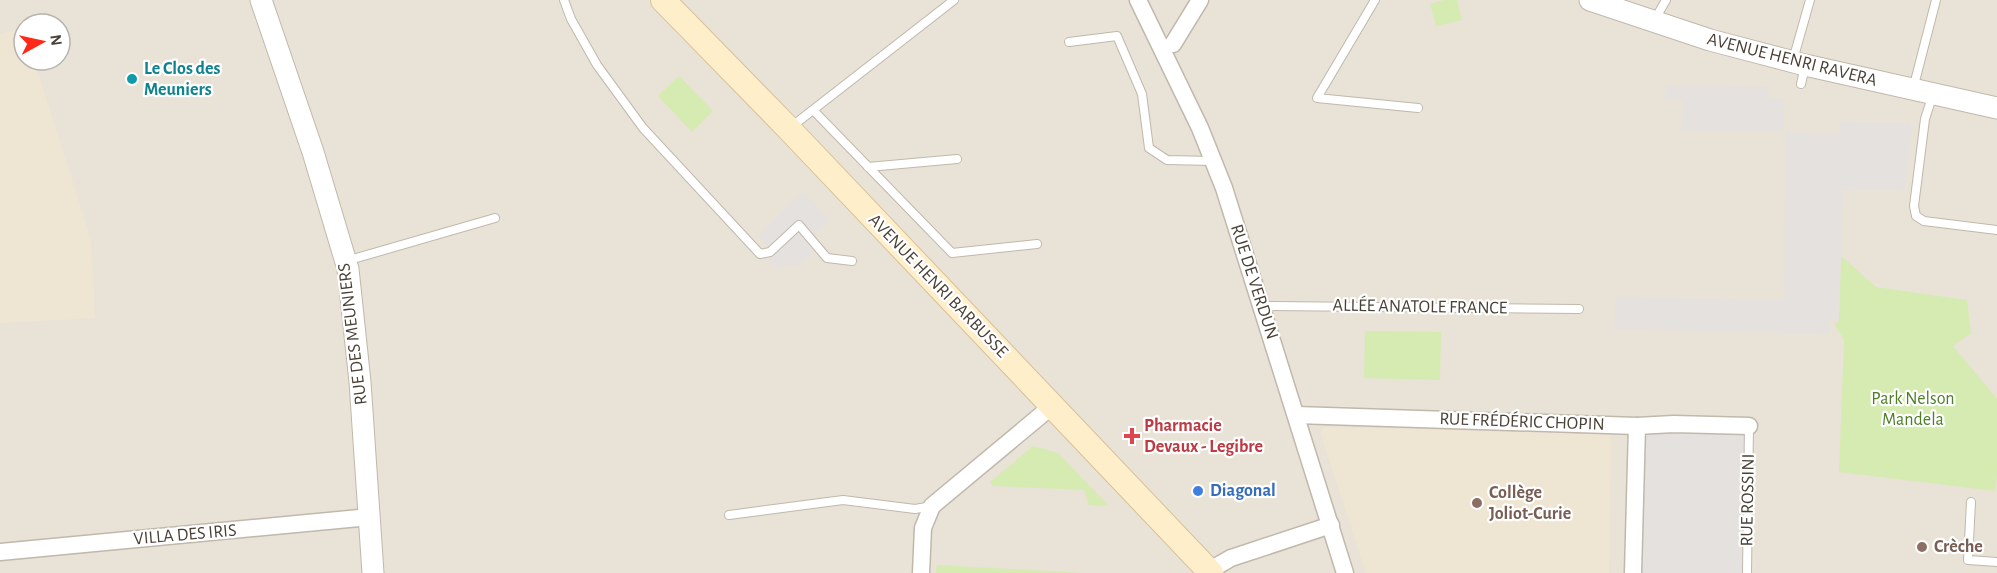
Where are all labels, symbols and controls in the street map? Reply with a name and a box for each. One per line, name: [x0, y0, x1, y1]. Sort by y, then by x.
north arrow: [12, 12, 72, 72]
street label: AVENUE HENRI RAVERA: [1705, 30, 1879, 90]
text: N: [47, 33, 65, 47]
place label: Le Clos des Meuniers: [144, 60, 220, 99]
marker: Le Clos des Meuniers: [125, 72, 139, 86]
street label: AVENUE HENRI BARBUSSE: [865, 211, 1011, 361]
street label: RUE DE VERDUN: [1227, 222, 1281, 342]
street label: RUE DES MEUNIERS: [335, 262, 371, 406]
street label: ALLÉE ANATOLE FRANCE: [1332, 293, 1508, 318]
park label: Park Nelson Mandela: [1871, 390, 1955, 429]
street label: RUE FRÉDÉRIC CHOPIN: [1439, 407, 1605, 434]
place label: Pharmacie Devaux - Legibre: [1144, 417, 1263, 456]
marker: Pharmacie Devaux - Legibre: [1125, 429, 1139, 443]
street label: RUE ROSSINI: [1738, 453, 1758, 547]
place label: Diagonal: [1210, 482, 1276, 500]
marker: Diagonal: [1191, 484, 1205, 498]
place label: Collège Joliot-Curie: [1489, 484, 1571, 523]
marker: Collège Joliot-Curie: [1470, 496, 1484, 510]
street label: VILLA DES IRIS: [133, 522, 237, 548]
place label: Crèche: [1934, 538, 1983, 556]
marker: Crèche: [1915, 540, 1929, 554]

